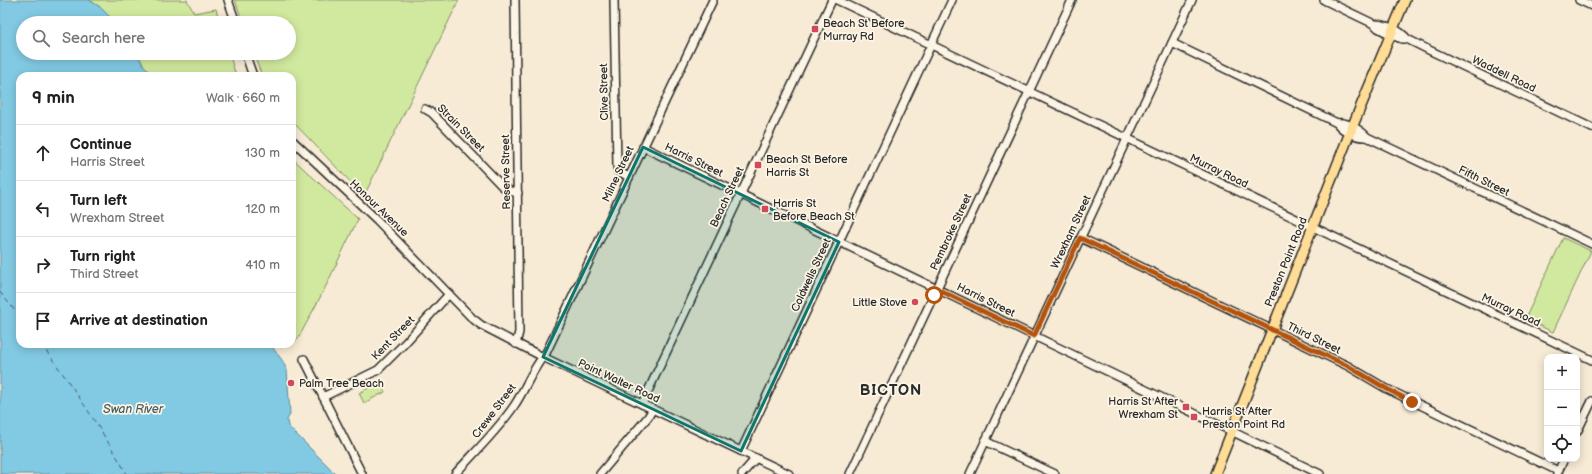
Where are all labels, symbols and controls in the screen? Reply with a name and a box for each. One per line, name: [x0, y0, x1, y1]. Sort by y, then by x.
search box: [16, 16, 296, 60]
place label: Beach St Before Murray Rd: [823, 17, 905, 43]
marker: Beach St Before Murray Rd: [810, 24, 820, 34]
icon: search: [30, 27, 52, 49]
text: Search here: [62, 29, 145, 48]
street label: Waddell Road: [1470, 53, 1538, 95]
street label: Clive Street: [597, 63, 611, 121]
text: 9 min: [32, 88, 75, 108]
text: Walk · 660 m: [206, 90, 280, 106]
street label: Strain Street: [435, 102, 488, 155]
street label: Reserve Street: [499, 134, 513, 210]
text: Continue: [70, 135, 132, 154]
street label: Harris Street: [663, 140, 726, 180]
icon: ahead: [32, 142, 54, 164]
street label: Milne Street: [599, 143, 637, 204]
text: 130 m: [245, 145, 280, 161]
street label: Murray Road: [1188, 151, 1250, 191]
place label: Beach St Before Harris St: [766, 153, 848, 179]
text: Harris Street: [70, 154, 145, 170]
marker: Beach St Before Harris St: [753, 160, 763, 170]
street label: Fifth Street: [1456, 163, 1512, 199]
street label: Beach Street: [707, 164, 747, 229]
street label: Honour Avenue: [347, 177, 411, 240]
text: Turn left: [70, 191, 127, 210]
street label: Pembroke Street: [928, 191, 975, 272]
street label: Wrexham Street: [1048, 193, 1094, 271]
place label: Harris St Before Beach St: [773, 197, 855, 223]
icon: left: [32, 198, 54, 220]
text: 120 m: [245, 201, 280, 217]
marker: Harris St Before Beach St: [760, 204, 770, 214]
text: Wrexham Street: [70, 210, 164, 226]
street label: Preston Point Road: [1262, 215, 1310, 309]
street label: Coldwells Street: [788, 236, 834, 314]
text: Turn right: [70, 247, 135, 266]
icon: right: [32, 254, 54, 276]
text: 410 m: [245, 257, 280, 273]
text: Third Street: [70, 266, 139, 282]
street label: Harris Street: [955, 280, 1018, 320]
route start: [925, 286, 943, 304]
street label: Murray Road: [1480, 291, 1542, 329]
place label: Little Stove: [852, 296, 907, 309]
marker: Little Stove: [910, 297, 920, 307]
icon: arrive: [32, 310, 54, 332]
text: Arrive at destination: [70, 311, 208, 330]
street label: Kent Street: [369, 313, 418, 363]
street label: Third Street: [1285, 319, 1343, 357]
map controls: [1544, 354, 1580, 462]
button: +: [1544, 354, 1580, 390]
street label: Point Walter Road: [576, 356, 662, 406]
place label: Palm Tree Beach: [299, 377, 384, 390]
marker: Palm Tree Beach: [286, 378, 296, 388]
street label: Crewe Street: [469, 381, 519, 441]
district label: BICTON: [860, 381, 922, 400]
button: −: [1544, 390, 1580, 426]
route end: [1403, 393, 1421, 411]
place label: Harris St After Wrexham St: [1108, 395, 1179, 421]
water label: Swan River: [103, 402, 165, 417]
marker: Harris St After Wrexham St: [1181, 402, 1191, 412]
place label: Harris St After Preston Point Rd: [1202, 405, 1285, 431]
marker: Harris St After Preston Point Rd: [1189, 412, 1199, 422]
button: locate: [1544, 426, 1580, 462]

